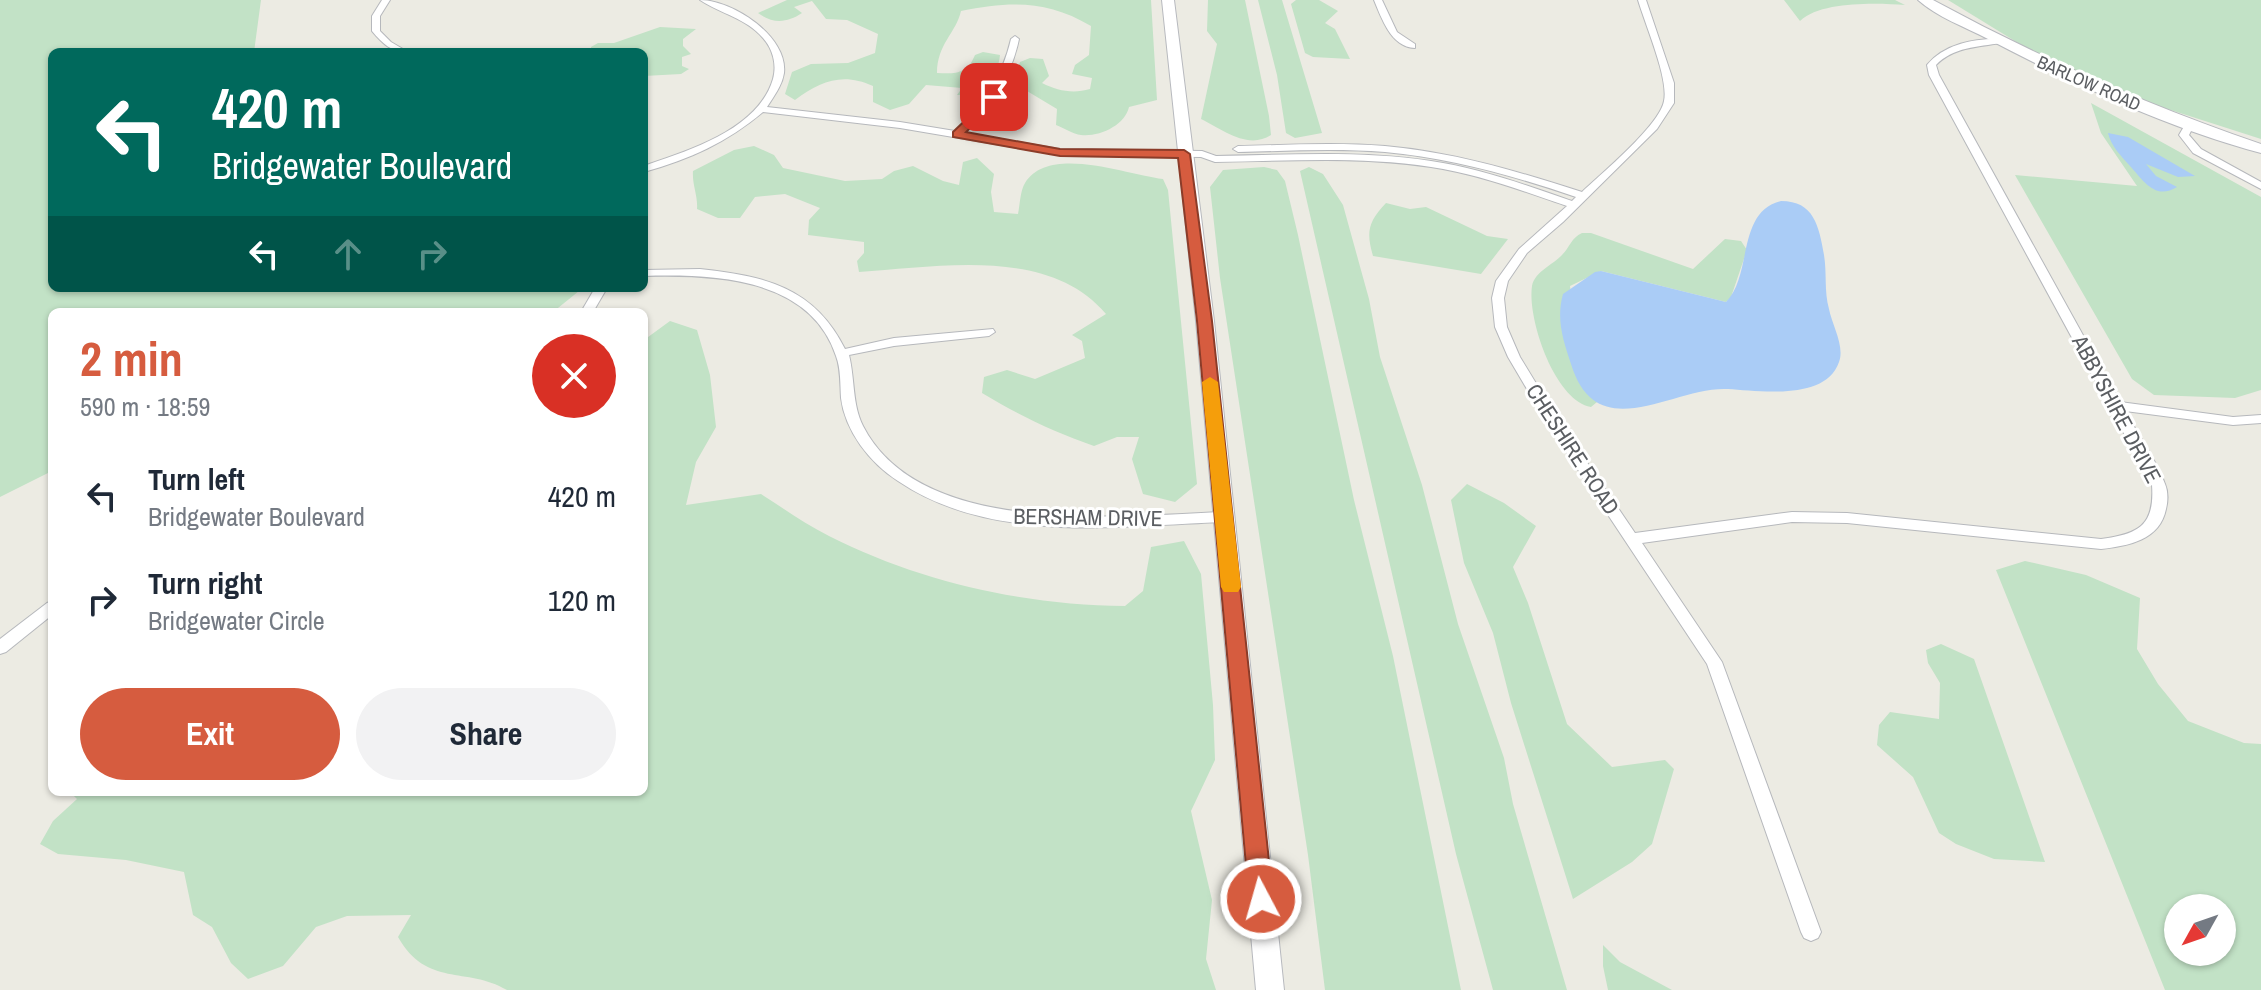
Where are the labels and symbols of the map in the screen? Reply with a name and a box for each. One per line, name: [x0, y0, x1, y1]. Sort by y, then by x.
street label: BARLOW ROAD: [2033, 49, 2145, 117]
pin: [960, 63, 1028, 131]
street label: ABBYSHIRE DRIVE: [2065, 329, 2169, 488]
street label: CHESHIRE ROAD: [1519, 378, 1627, 520]
street label: BERSHAM DRIVE: [1013, 501, 1163, 533]
position arrow: [1219, 857, 1303, 941]
north arrow: [2164, 894, 2236, 966]

